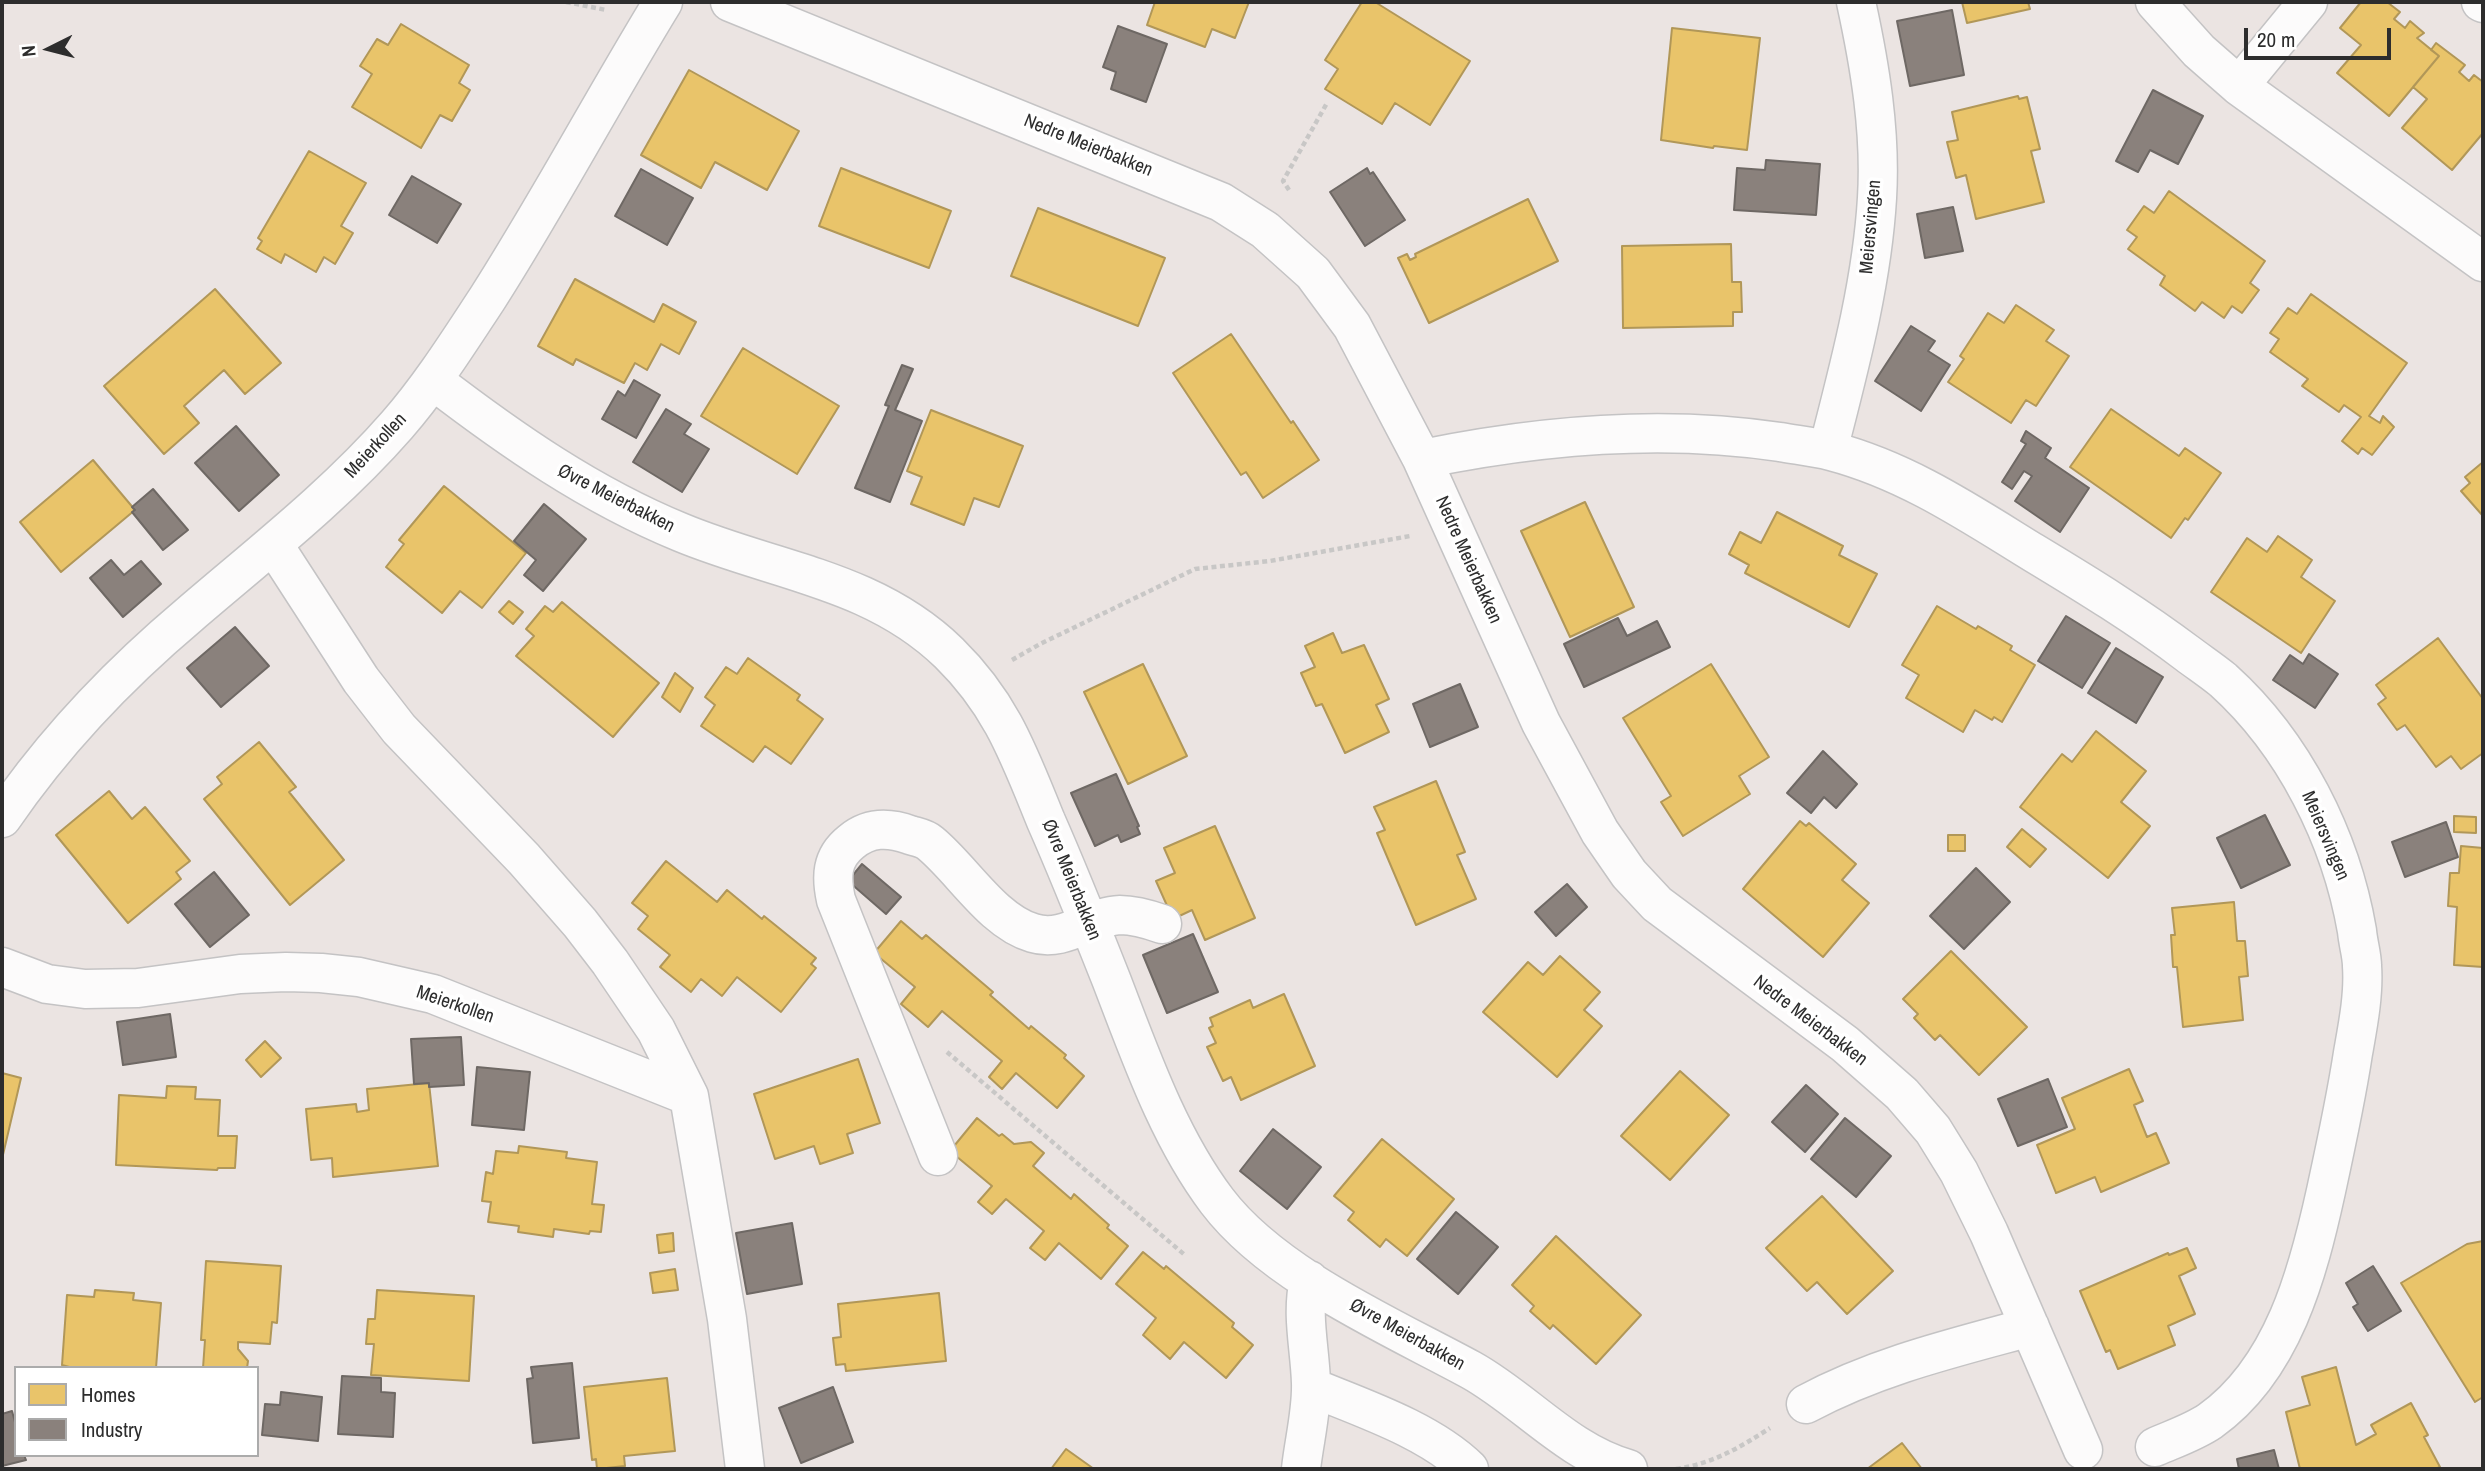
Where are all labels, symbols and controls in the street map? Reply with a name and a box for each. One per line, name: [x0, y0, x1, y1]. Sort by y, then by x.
north arrow: [14, 14, 84, 84]
scale bar: [2247, 14, 2394, 58]
text: 20 m: [2257, 25, 2295, 54]
text: N: [15, 44, 42, 58]
street label: Nedre Meierbakken: [1020, 110, 1156, 182]
street label: Meiersvingen: [1856, 179, 1886, 275]
street label: Meierkollen: [340, 409, 412, 483]
street label: Øvre Meierbakken: [554, 460, 678, 538]
street label: Nedre Meierbakken: [1430, 493, 1506, 627]
street label: Meiersvingen: [2296, 788, 2354, 884]
street label: Øvre Meierbakken: [1036, 816, 1106, 944]
street label: Nedre Meierbakken: [1749, 971, 1871, 1071]
street label: Meierkollen: [413, 981, 497, 1029]
street label: Øvre Meierbakken: [1345, 1294, 1469, 1376]
legend: [14, 1366, 259, 1457]
text: Homes: [81, 1380, 136, 1409]
text: Industry: [81, 1415, 142, 1444]

